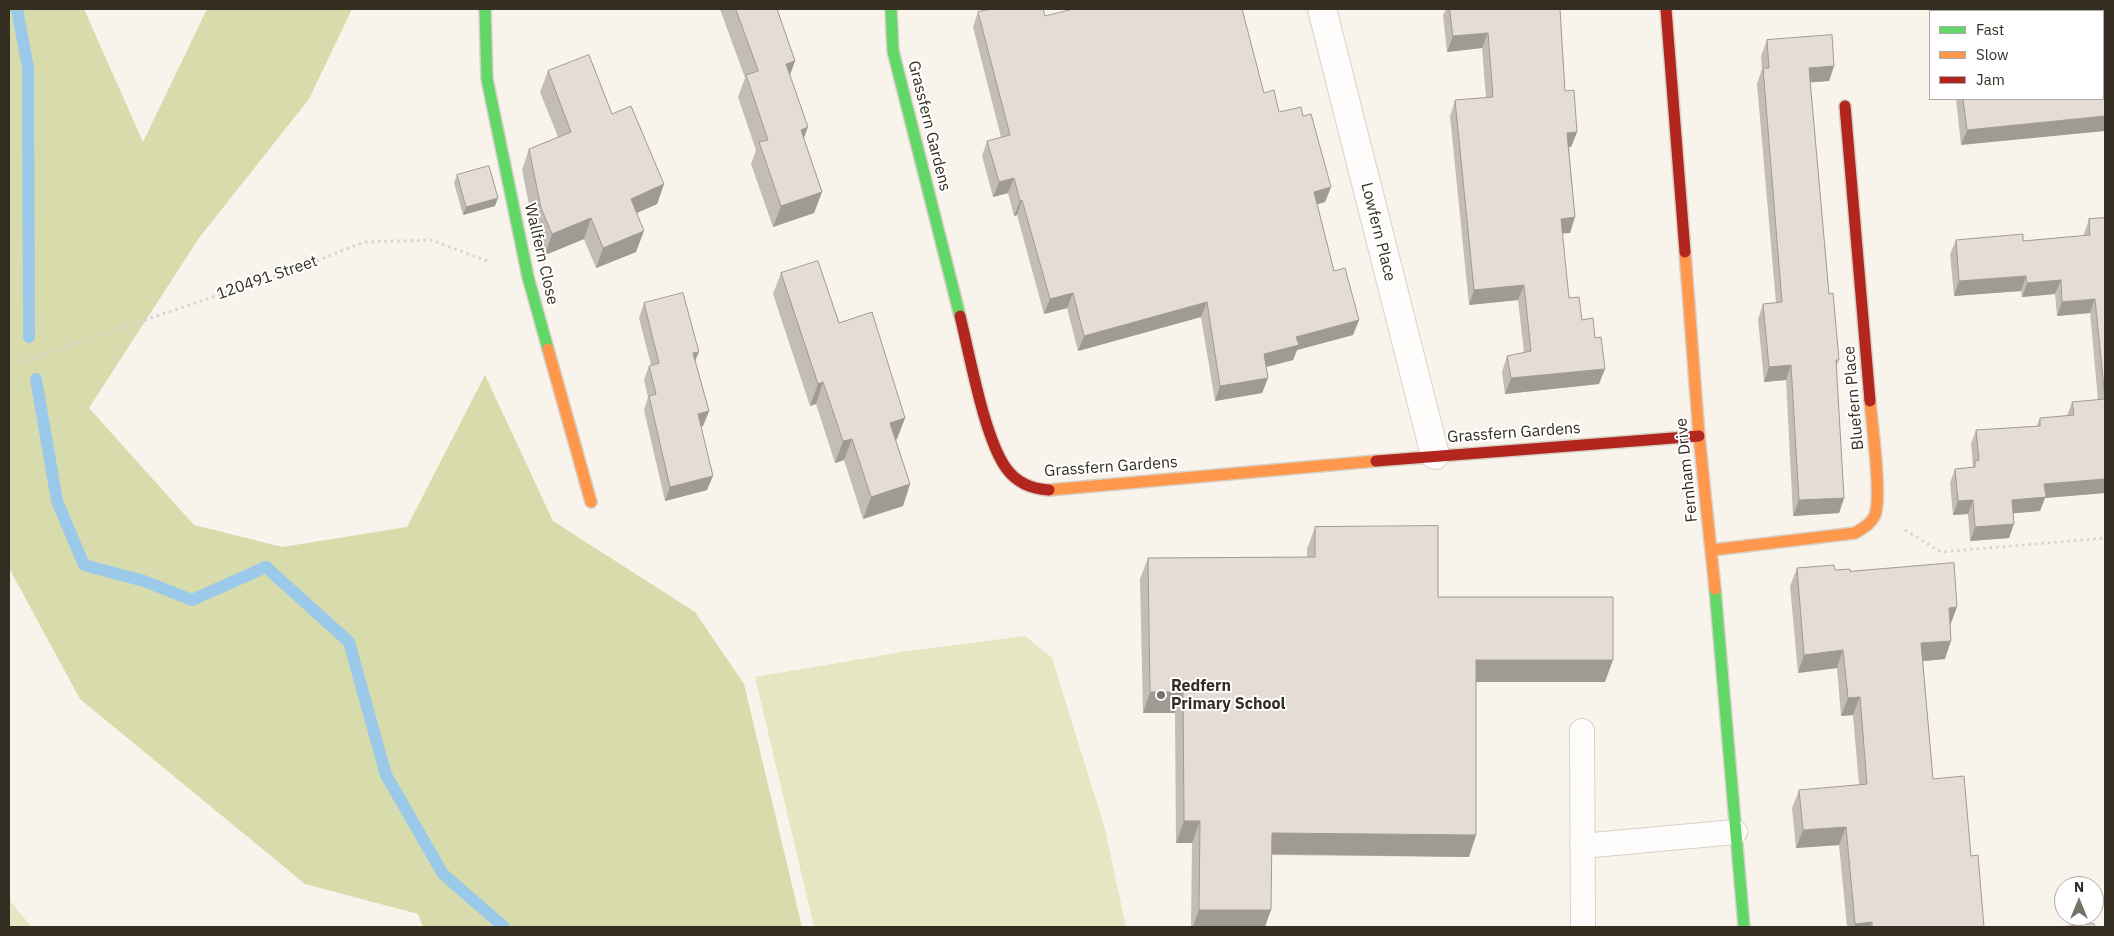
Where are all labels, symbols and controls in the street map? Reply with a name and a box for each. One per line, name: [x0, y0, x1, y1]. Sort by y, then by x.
legend: [1929, 10, 2104, 100]
text: Fast: [1976, 20, 2004, 39]
text: Slow: [1976, 45, 2009, 64]
street label: Grassfern Gardens: [903, 59, 955, 193]
text: Jam: [1976, 70, 2005, 89]
street label: Lowfern Place: [1356, 181, 1400, 283]
street label: Wallfern Close: [520, 201, 562, 307]
street label: 120491 Street: [214, 252, 320, 304]
street label: Bluefern Place: [1840, 345, 1868, 451]
street label: Fernham Drive: [1672, 417, 1702, 523]
street label: Grassfern Gardens: [1447, 419, 1581, 447]
street label: Grassfern Gardens: [1044, 453, 1178, 481]
place label: Redfern Primary School: [1171, 676, 1285, 714]
marker: Redfern Primary School: [1155, 689, 1167, 701]
north arrow: [2054, 876, 2104, 926]
text: N: [2074, 878, 2084, 896]

